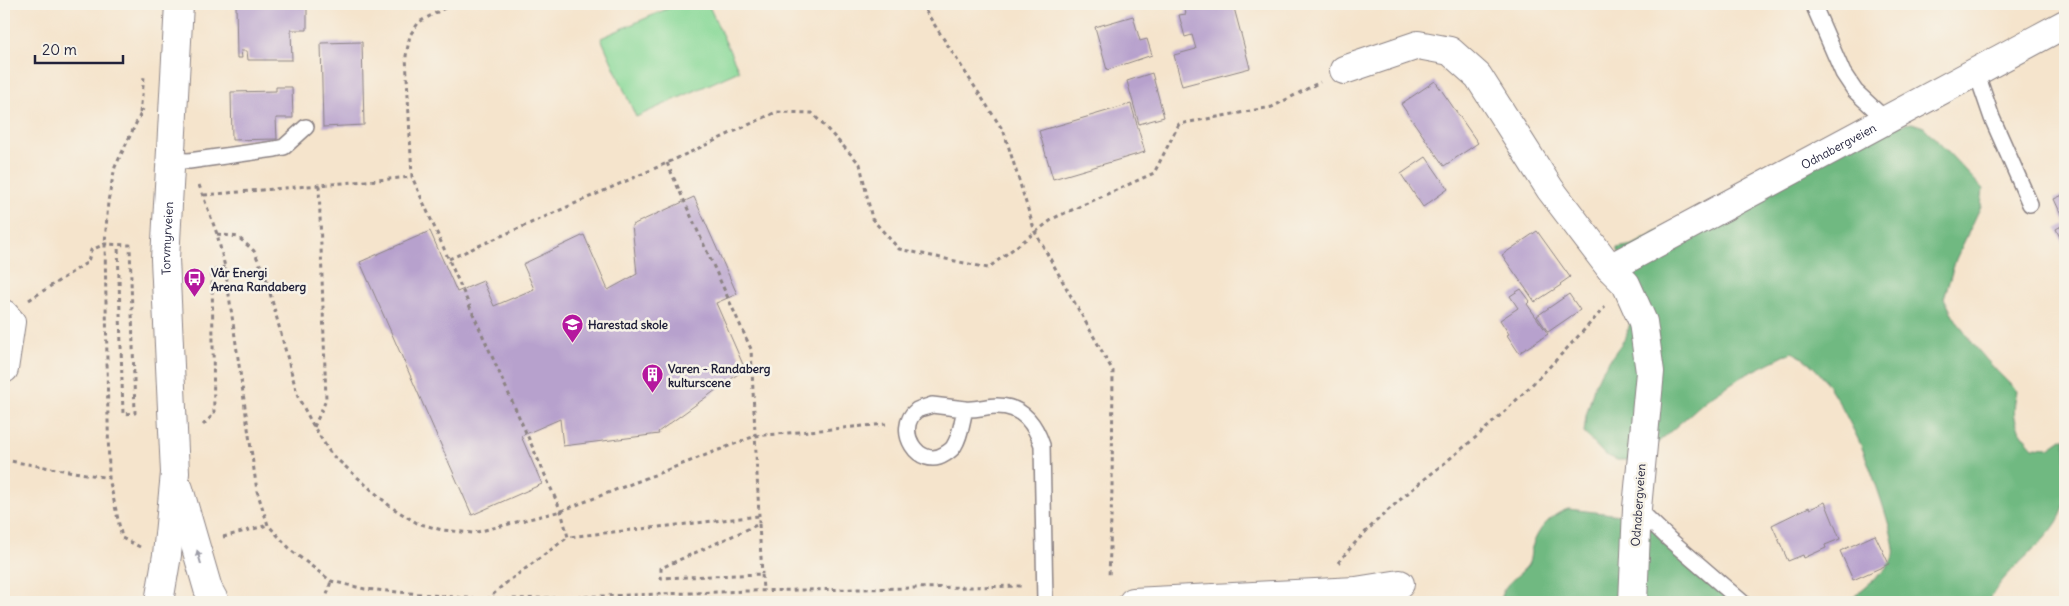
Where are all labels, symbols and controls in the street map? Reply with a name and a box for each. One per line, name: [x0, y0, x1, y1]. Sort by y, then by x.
scale bar: [35, 32, 122, 64]
text: 20 m: [42, 40, 77, 59]
street label: Odnabergveien: [1798, 119, 1878, 172]
street label: Torvmyrveien: [157, 201, 176, 275]
place label: Vår Energi Arena Randaberg: [211, 265, 307, 295]
bus stop icon: Vår Energi Arena Randaberg: [183, 267, 207, 298]
school or university icon: Harestad skole: [560, 312, 584, 343]
place label: Harestad skole: [588, 317, 669, 332]
place label: Varen - Randaberg kulturscene: [668, 361, 771, 390]
building icon: Varen - Randaberg kulturscene: [640, 363, 664, 394]
street label: Odnabergveien: [1628, 463, 1648, 547]
one-way arrow: [194, 549, 202, 564]

